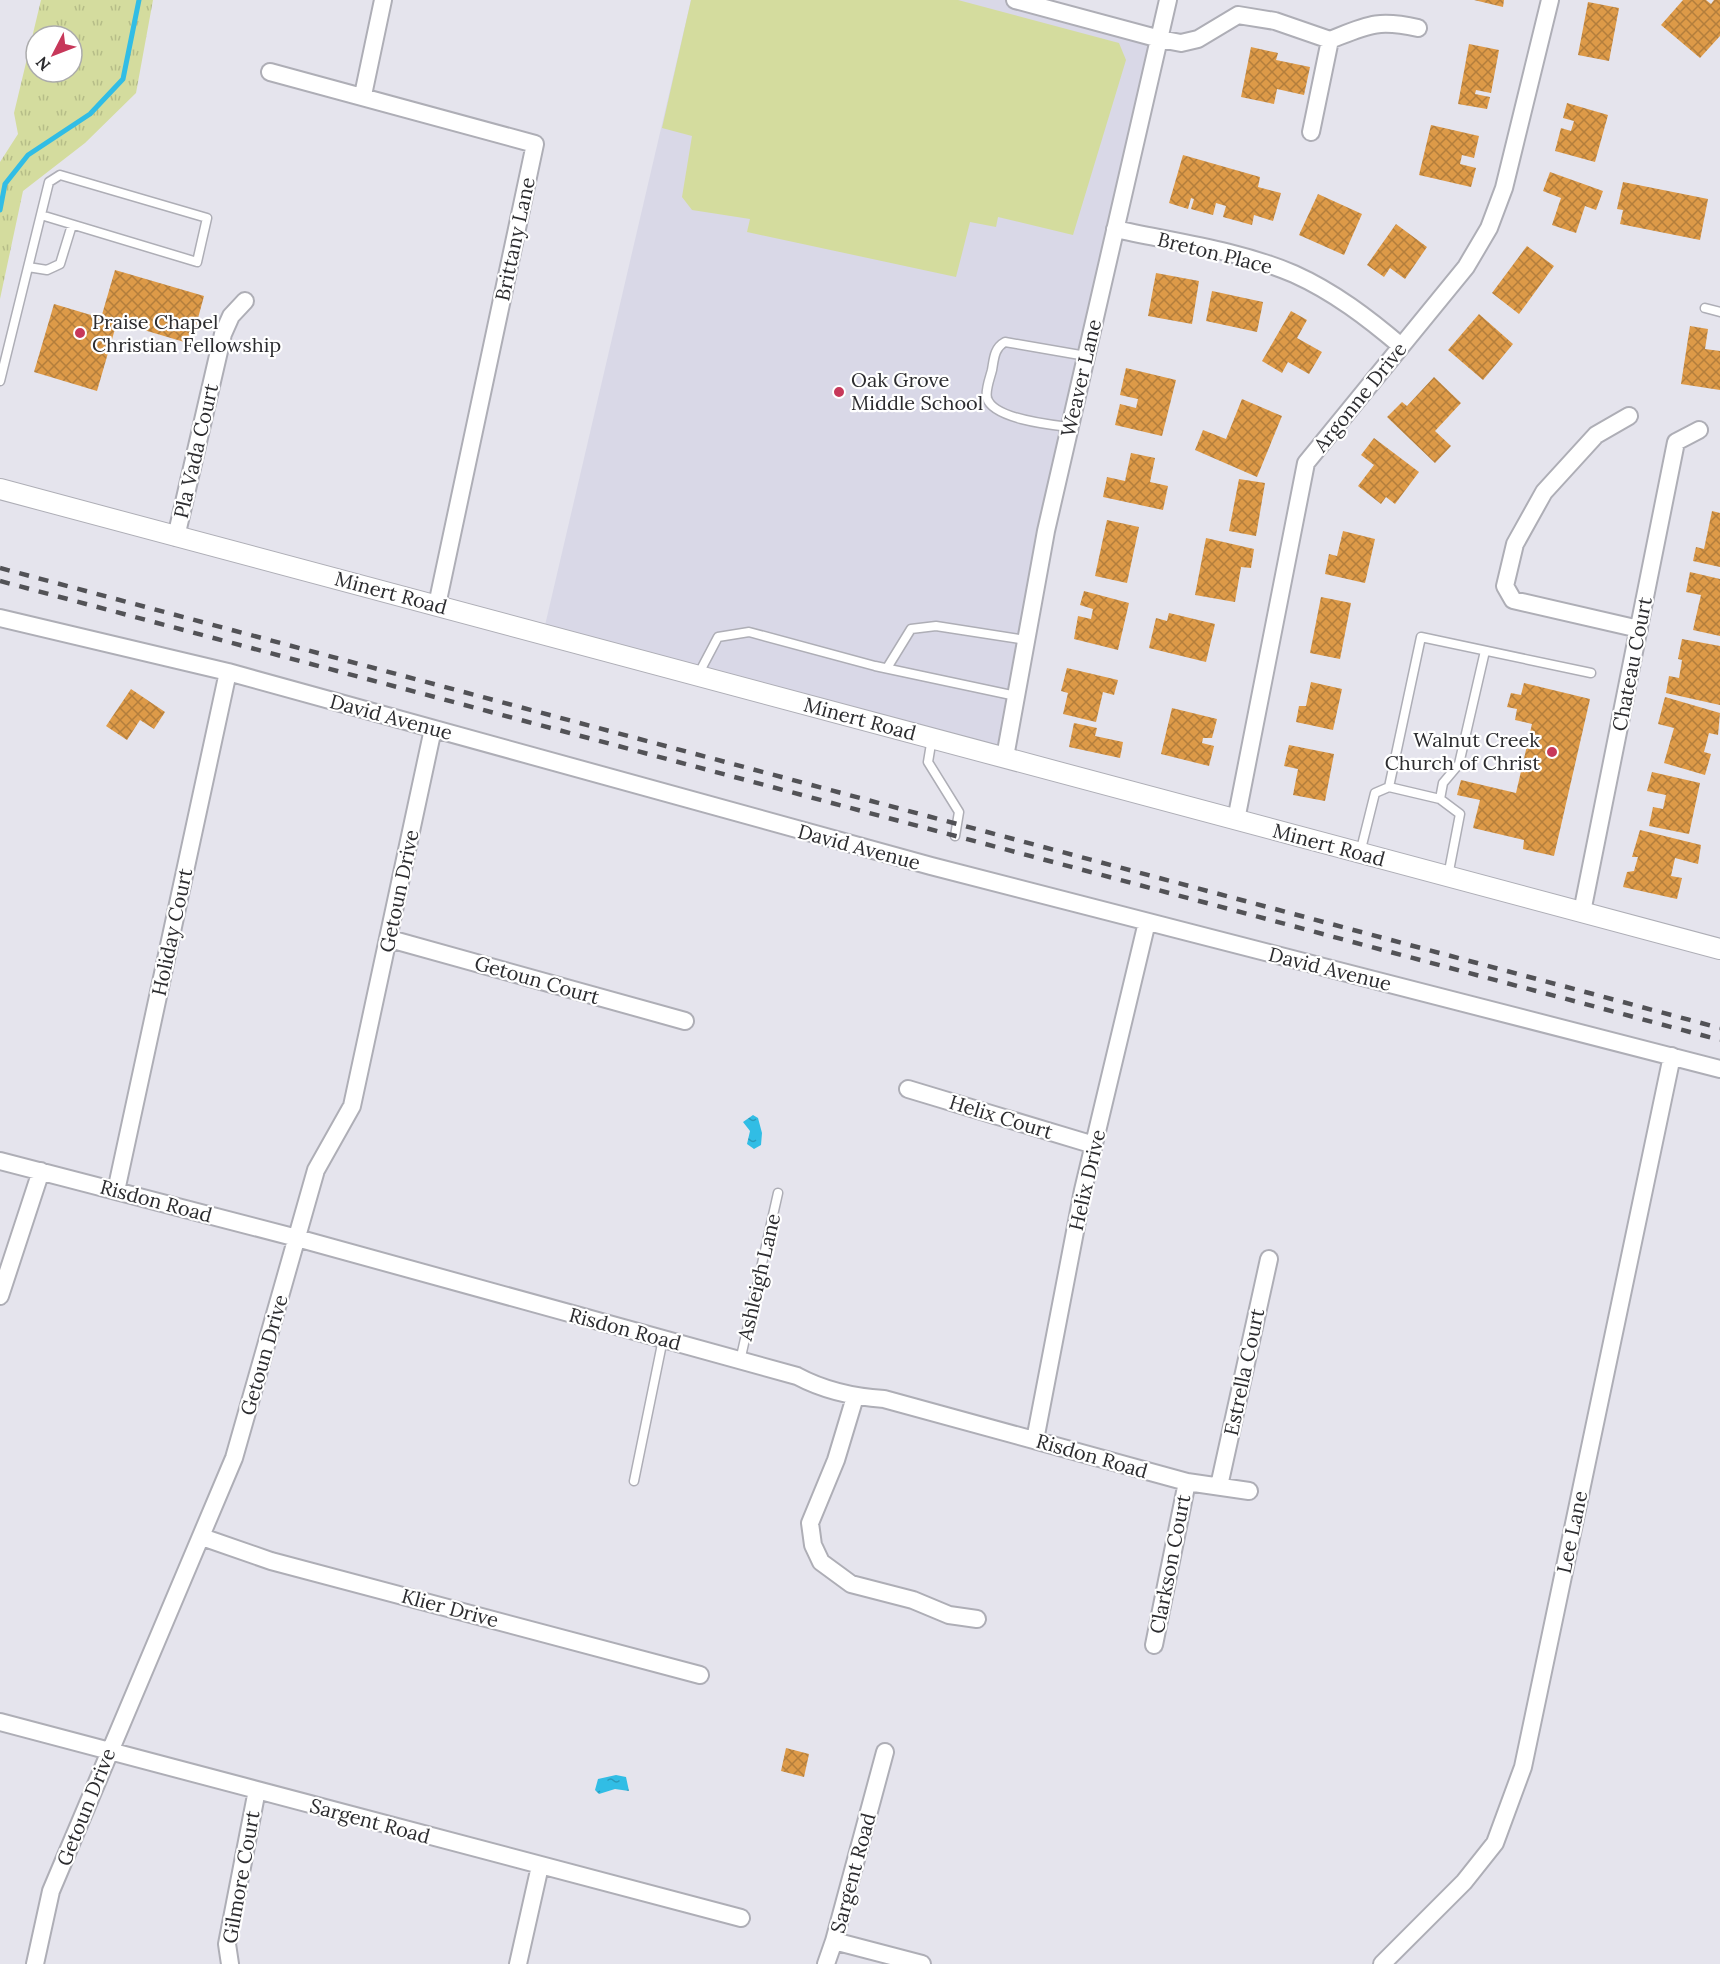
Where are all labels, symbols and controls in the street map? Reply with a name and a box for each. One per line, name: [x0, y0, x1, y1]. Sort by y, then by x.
north arrow: [24, 24, 84, 84]
text: N: [31, 53, 54, 75]
street label: Brittany Lane: [489, 175, 540, 303]
street label: Breton Place: [1155, 226, 1275, 279]
place label: Praise Chapel Christian Fellowship: [92, 309, 281, 357]
street label: Weaver Lane: [1055, 316, 1106, 439]
marker: Praise Chapel Christian Fellowship: [73, 326, 87, 340]
street label: Argonne Drive: [1307, 337, 1412, 457]
place label: Oak Grove Middle School: [851, 367, 983, 415]
street label: Pla Vada Court: [168, 381, 223, 521]
marker: Oak Grove Middle School: [832, 385, 846, 399]
street label: Minert Road: [332, 566, 450, 620]
street label: Chateau Court: [1606, 594, 1657, 733]
street label: David Avenue: [327, 688, 455, 745]
street label: Minert Road: [801, 692, 919, 746]
place label: Walnut Creek Church of Christ: [1385, 727, 1540, 775]
marker: Walnut Creek Church of Christ: [1545, 745, 1559, 759]
street label: David Avenue: [795, 818, 923, 875]
street label: Minert Road: [1270, 818, 1388, 872]
street label: Getoun Drive: [373, 827, 424, 954]
street label: Holiday Court: [146, 865, 197, 998]
street label: David Avenue: [1266, 941, 1394, 996]
street label: Getoun Court: [472, 950, 603, 1009]
street label: Helix Court: [946, 1089, 1056, 1144]
street label: Helix Drive: [1063, 1127, 1110, 1233]
street label: Risdon Road: [97, 1174, 215, 1227]
street label: Ashleigh Lane: [732, 1211, 785, 1344]
street label: Getoun Drive: [234, 1291, 293, 1418]
street label: Risdon Road: [566, 1302, 684, 1355]
street label: Estrella Court: [1218, 1306, 1269, 1438]
street label: Risdon Road: [1033, 1428, 1151, 1483]
street label: Lee Lane: [1551, 1488, 1592, 1575]
street label: Clarkson Court: [1144, 1492, 1195, 1636]
street label: Klier Drive: [399, 1583, 502, 1633]
street label: Getoun Drive: [51, 1744, 121, 1869]
street label: Sargent Road: [307, 1792, 433, 1849]
street label: Gilmore Court: [217, 1808, 265, 1945]
street label: Sargent Road: [824, 1810, 881, 1936]

